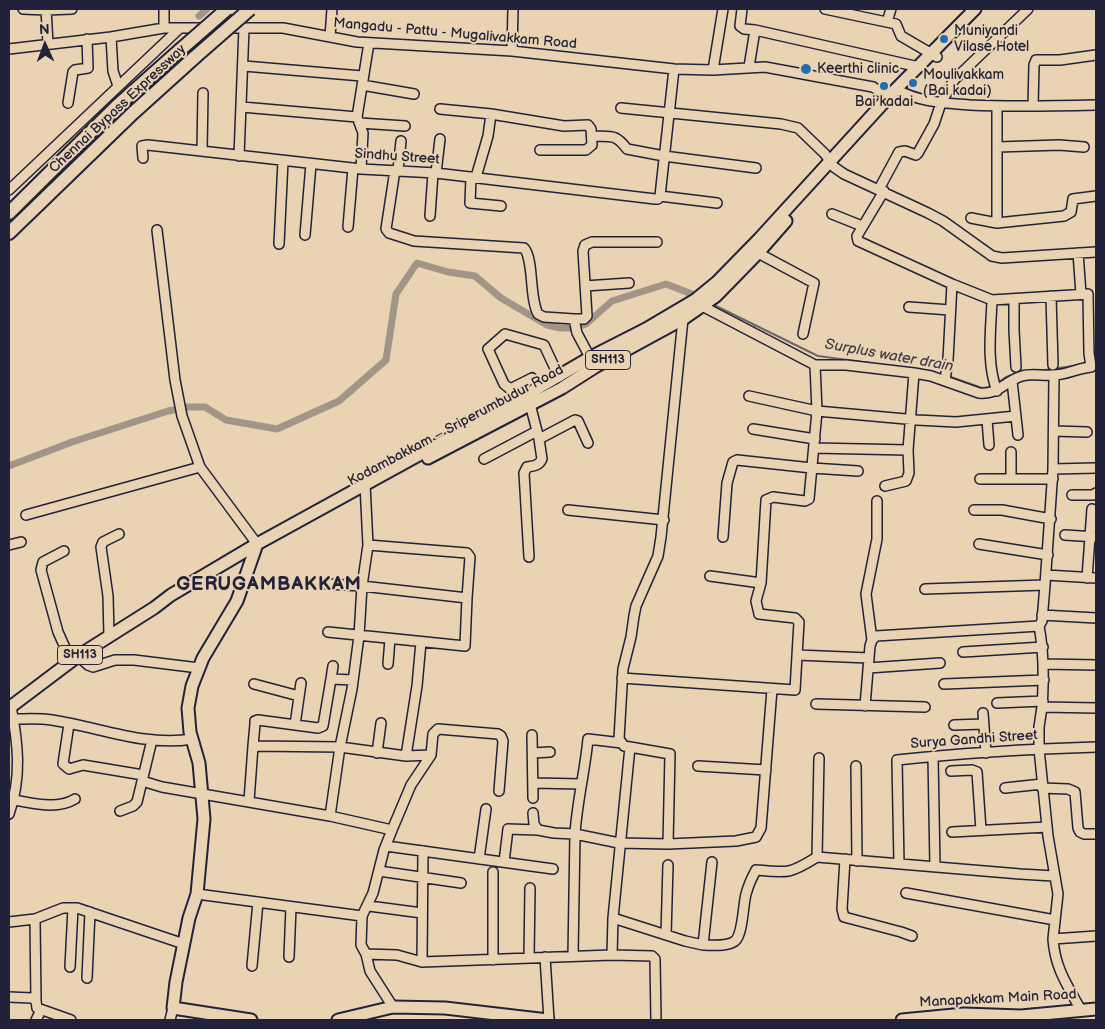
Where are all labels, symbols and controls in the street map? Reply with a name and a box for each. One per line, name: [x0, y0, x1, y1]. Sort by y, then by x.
street label: Mangadu - Pattu - Mugalivakkam Road: [332, 15, 578, 53]
north arrow: [20, 20, 70, 70]
text: N: [39, 21, 50, 38]
place label: Muniyandi Vilase Hotel: [954, 23, 1029, 56]
marker: Muniyandi Vilase Hotel: [938, 33, 950, 45]
street label: Chennai Bypass Expressway: [46, 41, 190, 177]
place label: Keerthi clinic: [817, 61, 899, 77]
marker: Keerthi clinic: [799, 62, 813, 76]
place label: Moulivakkam (Bai kadai): [923, 67, 1004, 100]
marker: Moulivakkam (Bai kadai): [907, 77, 919, 89]
marker: Bai kadai: [878, 80, 890, 92]
place label: Bai kadai: [855, 94, 913, 110]
street label: Sindhu Street: [354, 146, 440, 168]
water label: Surplus water drain: [823, 336, 955, 376]
road number: SH113: [586, 350, 630, 370]
street label: Kodambakkam – Sriperumbudur Road: [345, 362, 567, 490]
district label: GERUGAMBAKKAM: [175, 574, 363, 596]
road number: SH113: [58, 646, 102, 664]
street label: Surya Gandhi Street: [910, 727, 1038, 753]
street label: Manapakkam Main Road: [919, 986, 1077, 1012]

